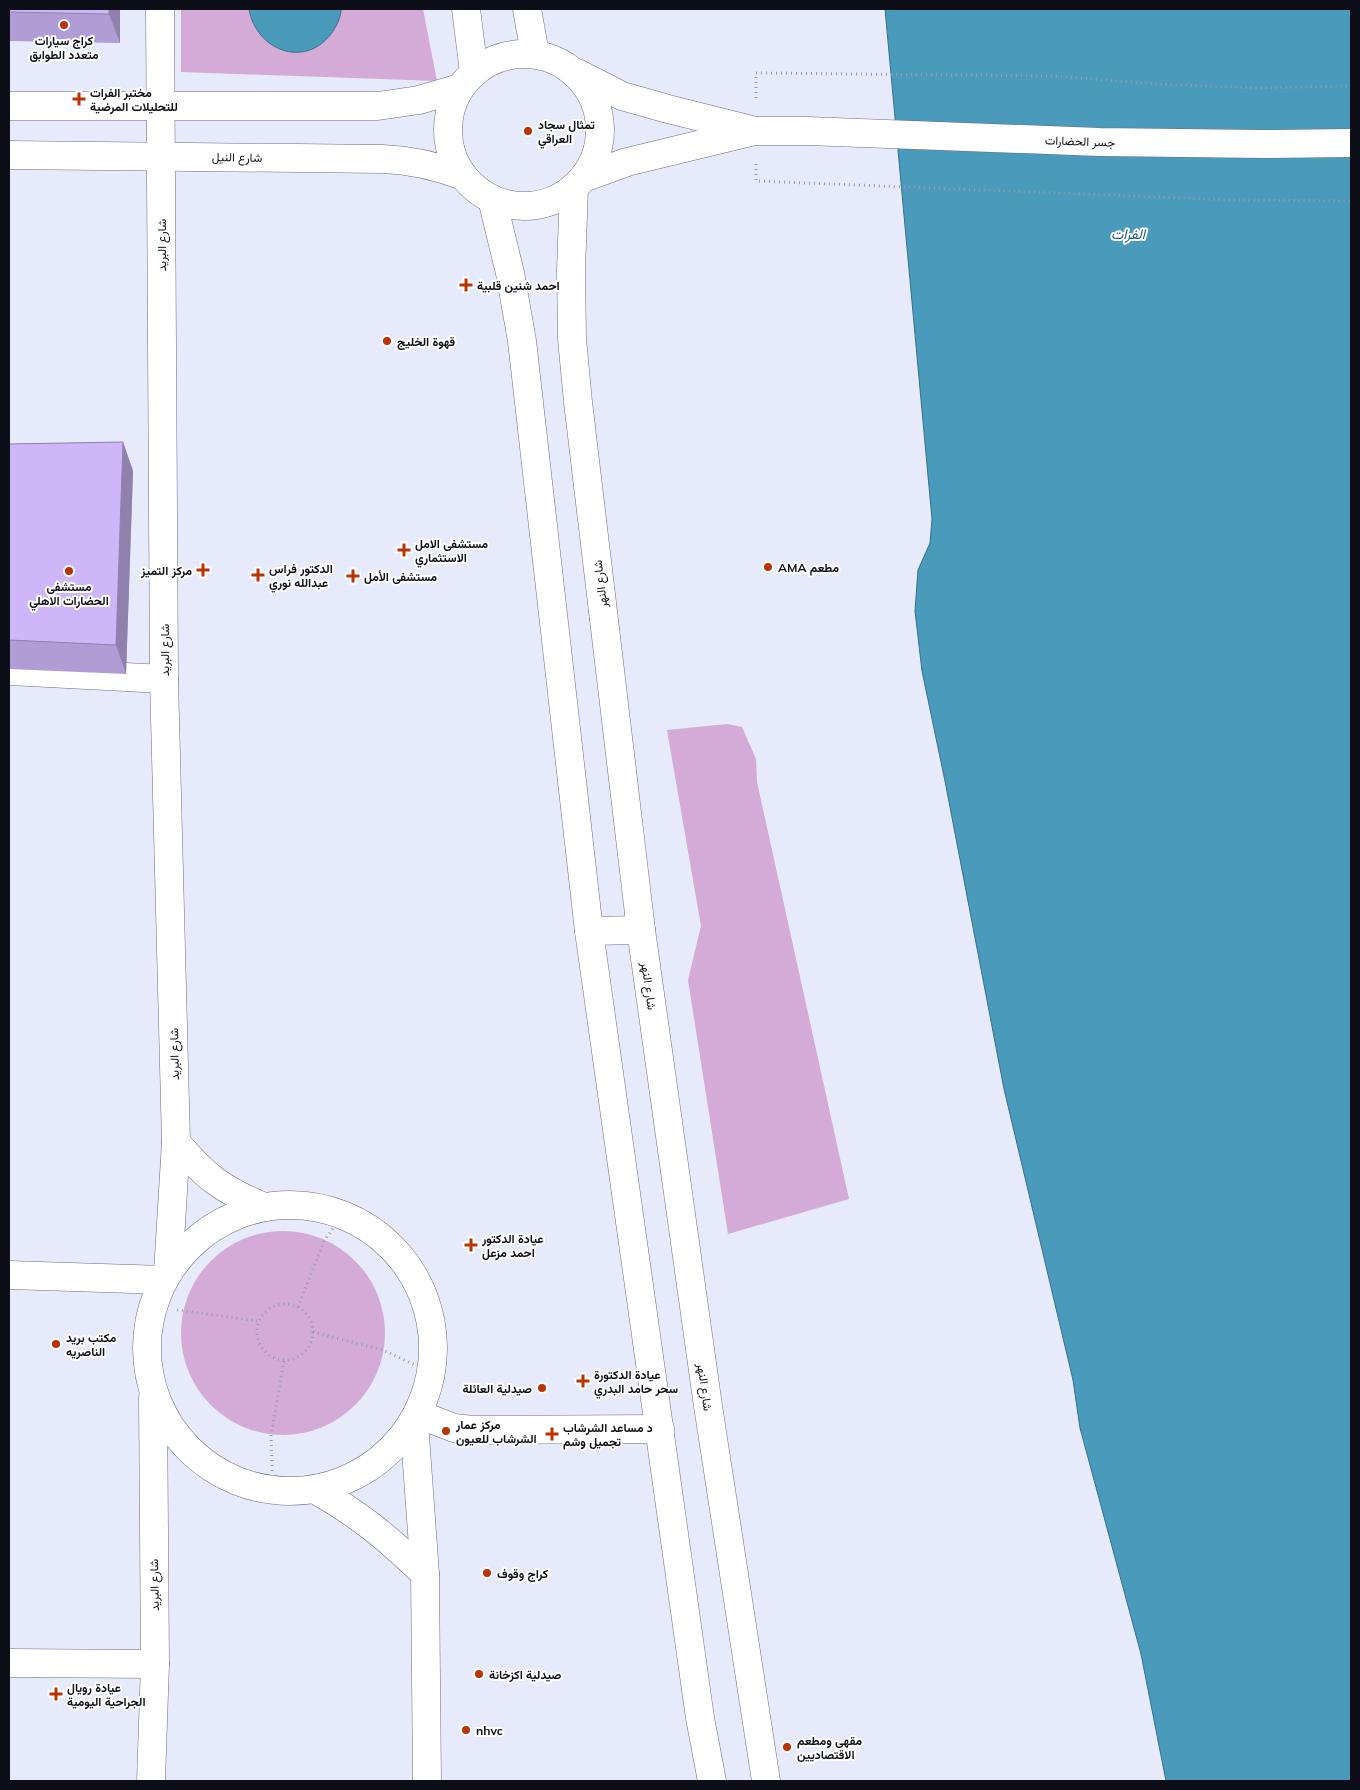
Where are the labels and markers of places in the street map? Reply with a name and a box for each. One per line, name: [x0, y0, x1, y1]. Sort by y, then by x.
marker: كراج سيارات متعدد الطوابق: [58, 19, 70, 31]
place label: كراج سيارات متعدد الطوابق: [29, 33, 99, 63]
place label: مختبر الفرات للتحليلات المرضية: [90, 85, 178, 115]
marker: مختبر الفرات للتحليلات المرضية: [72, 92, 86, 106]
place label: تمثال سجاد العراقي: [538, 117, 595, 149]
marker: تمثال سجاد العراقي: [522, 125, 534, 137]
marker: احمد شنين قلبية: [459, 278, 473, 292]
place label: احمد شنين قلبية: [477, 278, 560, 293]
place label: قهوة الخليج: [397, 334, 456, 350]
marker: قهوة الخليج: [381, 335, 393, 347]
place label: مستشفى الامل الاستثماري: [415, 536, 489, 568]
marker: مستشفى الامل الاستثماري: [397, 543, 411, 557]
place label: AMA مطعم: [778, 560, 839, 576]
place label: ﺍﻟﺪﻛﺘﻮﺭ ﻓﺮﺍﺱ ﻋﺒﺪﺍﻟﻠﻪ ﻧﻮﺭﻱ: [269, 561, 333, 593]
marker: AMA مطعم: [762, 561, 774, 573]
place label: مركز التميز: [140, 563, 192, 579]
marker: مركز التميز: [196, 563, 210, 577]
marker: مستشفى الحضارات الاهلي: [63, 565, 75, 577]
marker: ﺍﻟﺪﻛﺘﻮﺭ ﻓﺮﺍﺱ ﻋﺒﺪﺍﻟﻠﻪ ﻧﻮﺭﻱ: [251, 568, 265, 582]
marker: مستشفى الأمل: [346, 569, 360, 583]
place label: مستشفى الأمل: [364, 569, 438, 584]
place label: مستشفى الحضارات الاهلي: [29, 579, 109, 611]
place label: عيادة الدكتور احمد مزعل: [481, 1231, 544, 1261]
marker: عيادة الدكتور احمد مزعل: [464, 1238, 478, 1252]
place label: مكتب بريد الناصريه: [66, 1330, 117, 1360]
marker: مكتب بريد الناصريه: [50, 1338, 62, 1350]
place label: عيادة الدكتورة سحر حامد البدري: [594, 1367, 678, 1399]
marker: عيادة الدكتورة سحر حامد البدري: [576, 1374, 590, 1388]
place label: صيدلية العائلة: [462, 1381, 532, 1396]
marker: صيدلية العائلة: [536, 1382, 548, 1394]
place label: مركز عمار الشرشاب للعيون: [455, 1417, 537, 1447]
place label: د مساعد الشرشاب تجميل وشم: [563, 1420, 653, 1450]
marker: مركز عمار الشرشاب للعيون: [440, 1425, 452, 1437]
marker: د مساعد الشرشاب تجميل وشم: [545, 1427, 559, 1441]
place label: كراج وقوف: [497, 1566, 549, 1582]
marker: كراج وقوف: [481, 1567, 493, 1579]
place label: صيدلية اكزخانة: [489, 1667, 561, 1683]
marker: صيدلية اكزخانة: [473, 1668, 485, 1680]
place label: عيادة رويال الجراحية اليومية: [67, 1680, 146, 1710]
marker: عيادة رويال الجراحية اليومية: [49, 1687, 63, 1701]
place label: nhvc: [476, 1723, 503, 1738]
marker: nhvc: [460, 1724, 472, 1736]
place label: مقهى ومطعم الاقتصاديين: [797, 1733, 862, 1762]
marker: مقهى ومطعم الاقتصاديين: [781, 1741, 793, 1753]

